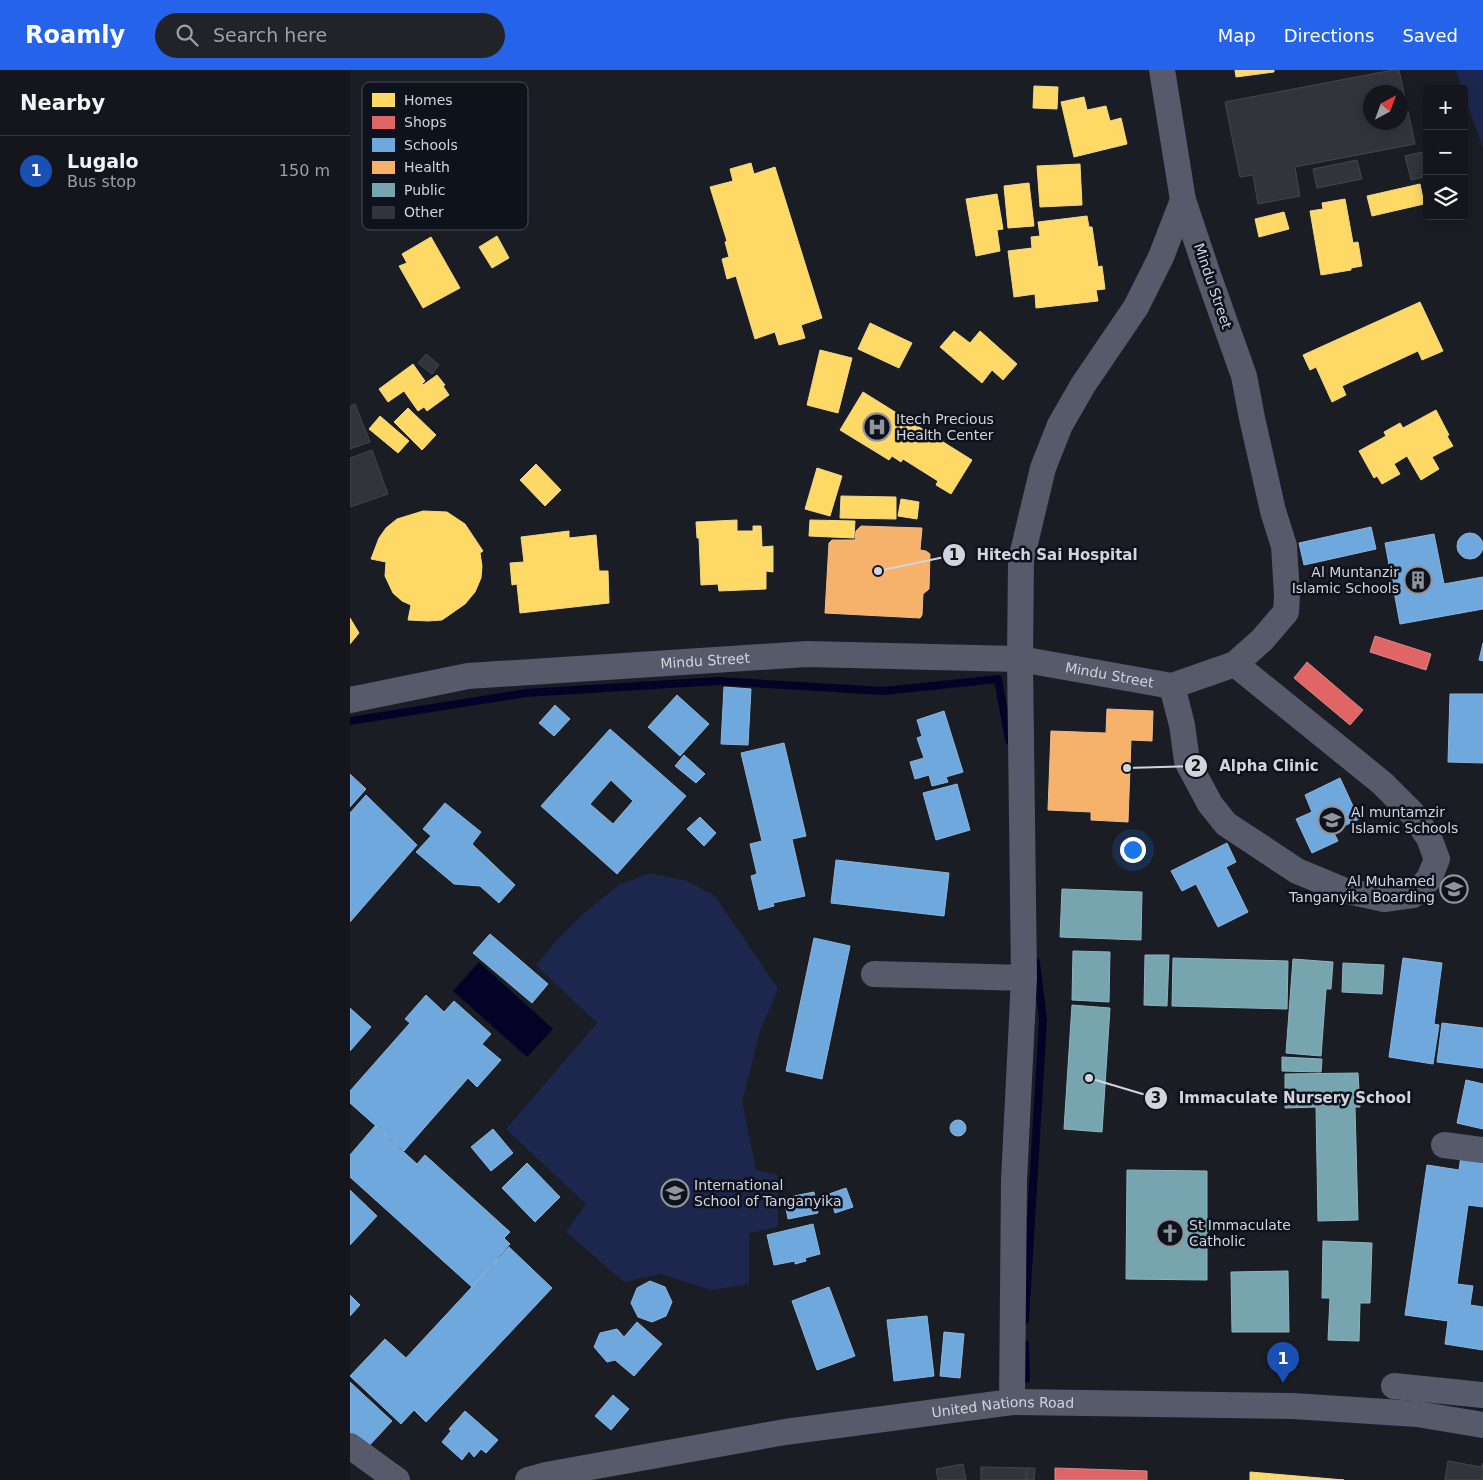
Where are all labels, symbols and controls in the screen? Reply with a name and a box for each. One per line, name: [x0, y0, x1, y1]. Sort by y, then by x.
search box: [155, 13, 505, 58]
text: Roamly: [25, 21, 125, 49]
icon: search: [173, 21, 201, 49]
text: Search here: [213, 24, 327, 46]
text: Map: [1218, 25, 1256, 46]
text: Directions: [1284, 25, 1374, 46]
text: Saved: [1402, 25, 1458, 46]
legend: [362, 82, 528, 230]
north arrow: [1363, 85, 1408, 130]
map controls: [1423, 85, 1468, 220]
button: +: [1423, 85, 1468, 130]
text: Nearby: [20, 91, 105, 115]
text: Homes: [404, 92, 453, 108]
text: Shops: [404, 114, 447, 130]
button: −: [1423, 130, 1468, 175]
text: Schools: [404, 137, 458, 153]
text: Lugalo: [67, 150, 139, 172]
text: Health: [404, 159, 450, 175]
text: 1: [30, 161, 42, 180]
text: 150 m: [279, 161, 330, 180]
text: Bus stop: [67, 172, 136, 191]
button: layers: [1423, 175, 1468, 220]
text: Public: [404, 182, 445, 198]
text: Other: [404, 204, 444, 220]
street label: Mindu Street: [1191, 241, 1235, 331]
place label: Itech Precious Health Center: [896, 411, 994, 443]
hospital icon: Itech Precious Health Center: [862, 412, 892, 442]
callout: Hitech Sai Hospital: [941, 540, 1147, 570]
text: 1: [949, 546, 959, 564]
text: Hitech Sai Hospital: [976, 546, 1138, 564]
place label: Al Muntanzir Islamic Schools: [1292, 564, 1399, 596]
building icon: Al Muntanzir Islamic Schools: [1403, 565, 1433, 595]
street label: Mindu Street: [660, 650, 751, 672]
street label: Mindu Street: [1064, 659, 1155, 691]
callout: Alpha Clinic: [1184, 751, 1328, 781]
text: 2: [1191, 757, 1201, 775]
text: Alpha Clinic: [1219, 757, 1319, 775]
place label: Al muntamzir Islamic Schools: [1351, 804, 1458, 836]
school or university icon: Al muntamzir Islamic Schools: [1317, 805, 1347, 835]
your location: [1120, 837, 1146, 863]
place label: Al Muhamed Tanganyika Boarding: [1288, 873, 1435, 905]
school or university icon: Al Muhamed Tanganyika Boarding: [1439, 874, 1469, 904]
callout: Immaculate Nursery School: [1143, 1083, 1421, 1113]
text: 3: [1151, 1089, 1161, 1107]
text: Immaculate Nursery School: [1179, 1089, 1411, 1107]
place label: International School of Tanganyika: [694, 1177, 842, 1209]
school or university icon: International School of Tanganyika: [660, 1178, 690, 1208]
place label: St Immaculate Catholic: [1189, 1217, 1291, 1249]
church icon: St Immaculate Catholic: [1155, 1218, 1185, 1248]
pin: 1: [1267, 1342, 1299, 1383]
street label: United Nations Road: [930, 1394, 1074, 1421]

